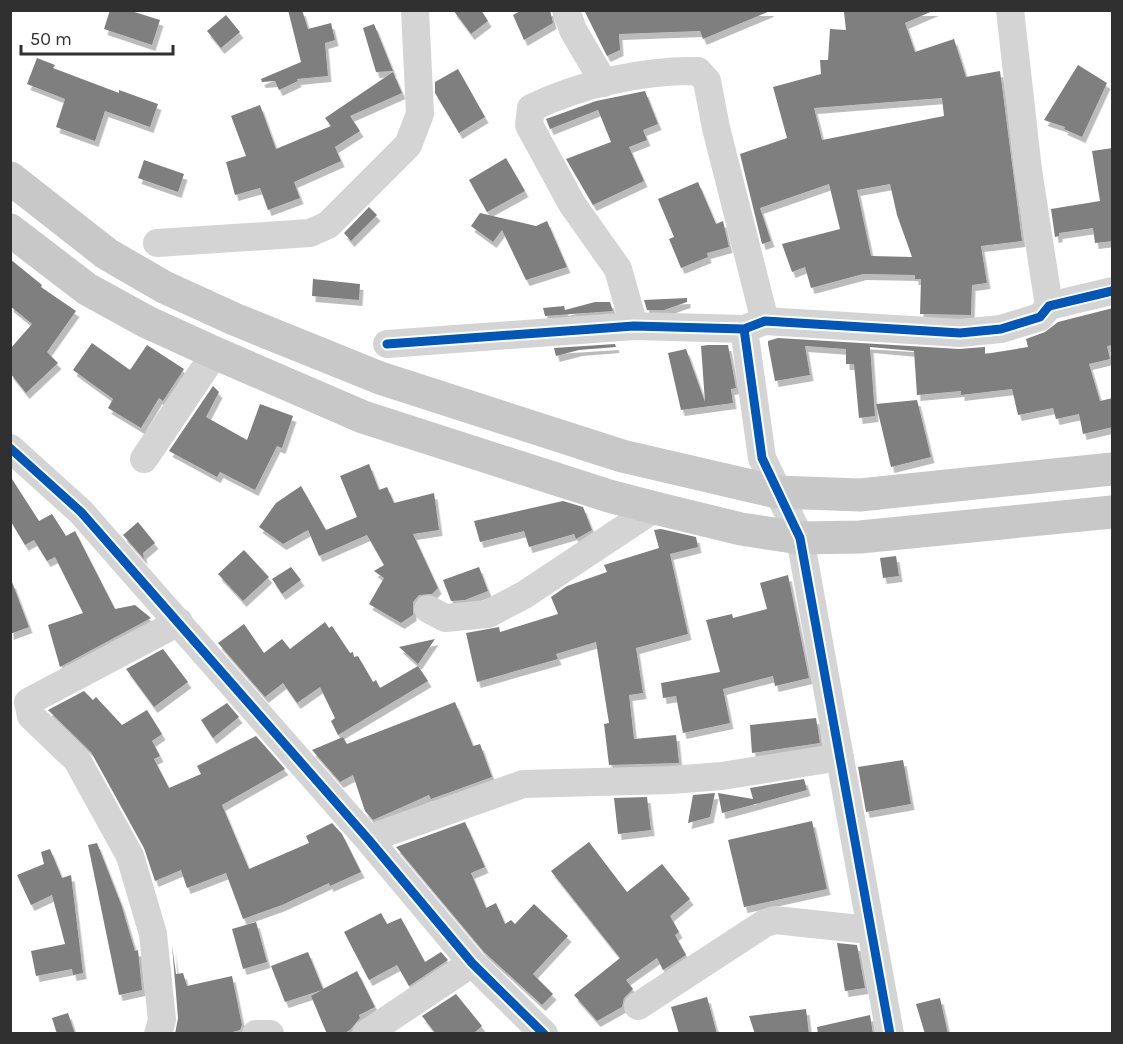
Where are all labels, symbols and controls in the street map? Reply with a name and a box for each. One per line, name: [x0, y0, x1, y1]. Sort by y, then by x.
scale bar: [21, 18, 172, 56]
text: 50 m: [30, 28, 72, 50]

